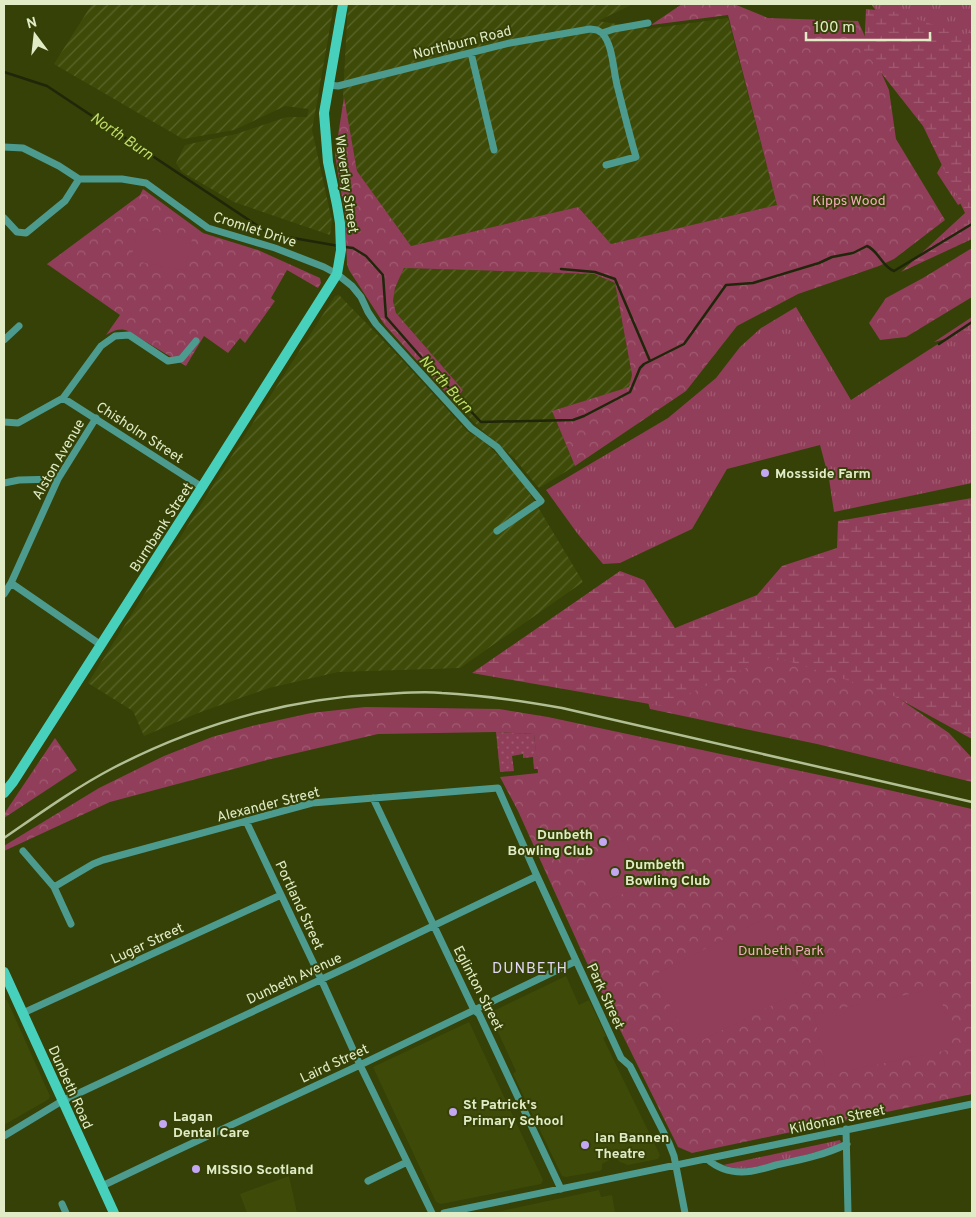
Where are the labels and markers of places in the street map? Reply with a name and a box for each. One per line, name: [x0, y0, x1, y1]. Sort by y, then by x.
place label: Mossside Farm: [775, 466, 871, 483]
marker: Mossside Farm: [759, 467, 771, 479]
place label: Dunbeth Bowling Club: [508, 827, 593, 860]
marker: Dunbeth Bowling Club: [597, 836, 609, 848]
place label: Dumbeth Bowling Club: [625, 857, 710, 890]
marker: Dumbeth Bowling Club: [609, 866, 621, 878]
place label: St Patrick's Primary School: [463, 1097, 564, 1130]
marker: St Patrick's Primary School: [447, 1106, 459, 1118]
place label: Lagan Dental Care: [173, 1109, 250, 1142]
marker: Lagan Dental Care: [157, 1118, 169, 1130]
place label: Ian Bannen Theatre: [595, 1130, 669, 1163]
marker: Ian Bannen Theatre: [579, 1139, 591, 1151]
place label: MISSIO Scotland: [206, 1162, 314, 1179]
marker: MISSIO Scotland: [190, 1163, 202, 1175]

